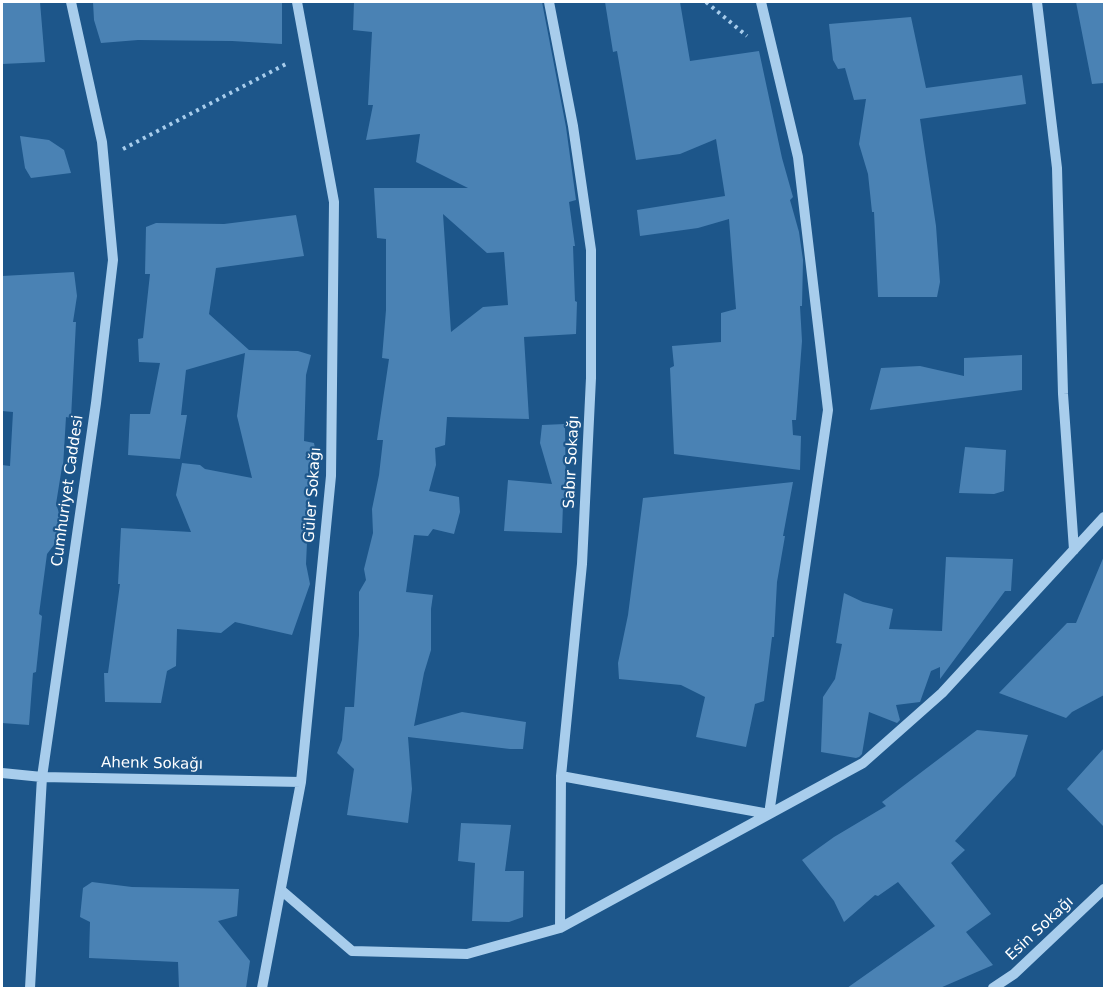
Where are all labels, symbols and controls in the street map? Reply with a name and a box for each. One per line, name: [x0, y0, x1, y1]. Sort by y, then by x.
street label: Cumhuriyet Caddesi: [48, 414, 88, 568]
street label: Sabır Sokağı: [561, 415, 583, 509]
street label: Güler Sokağı: [301, 447, 325, 543]
street label: Ahenk Sokağı: [101, 754, 203, 774]
street label: Esin Sokağı: [1003, 893, 1077, 965]

